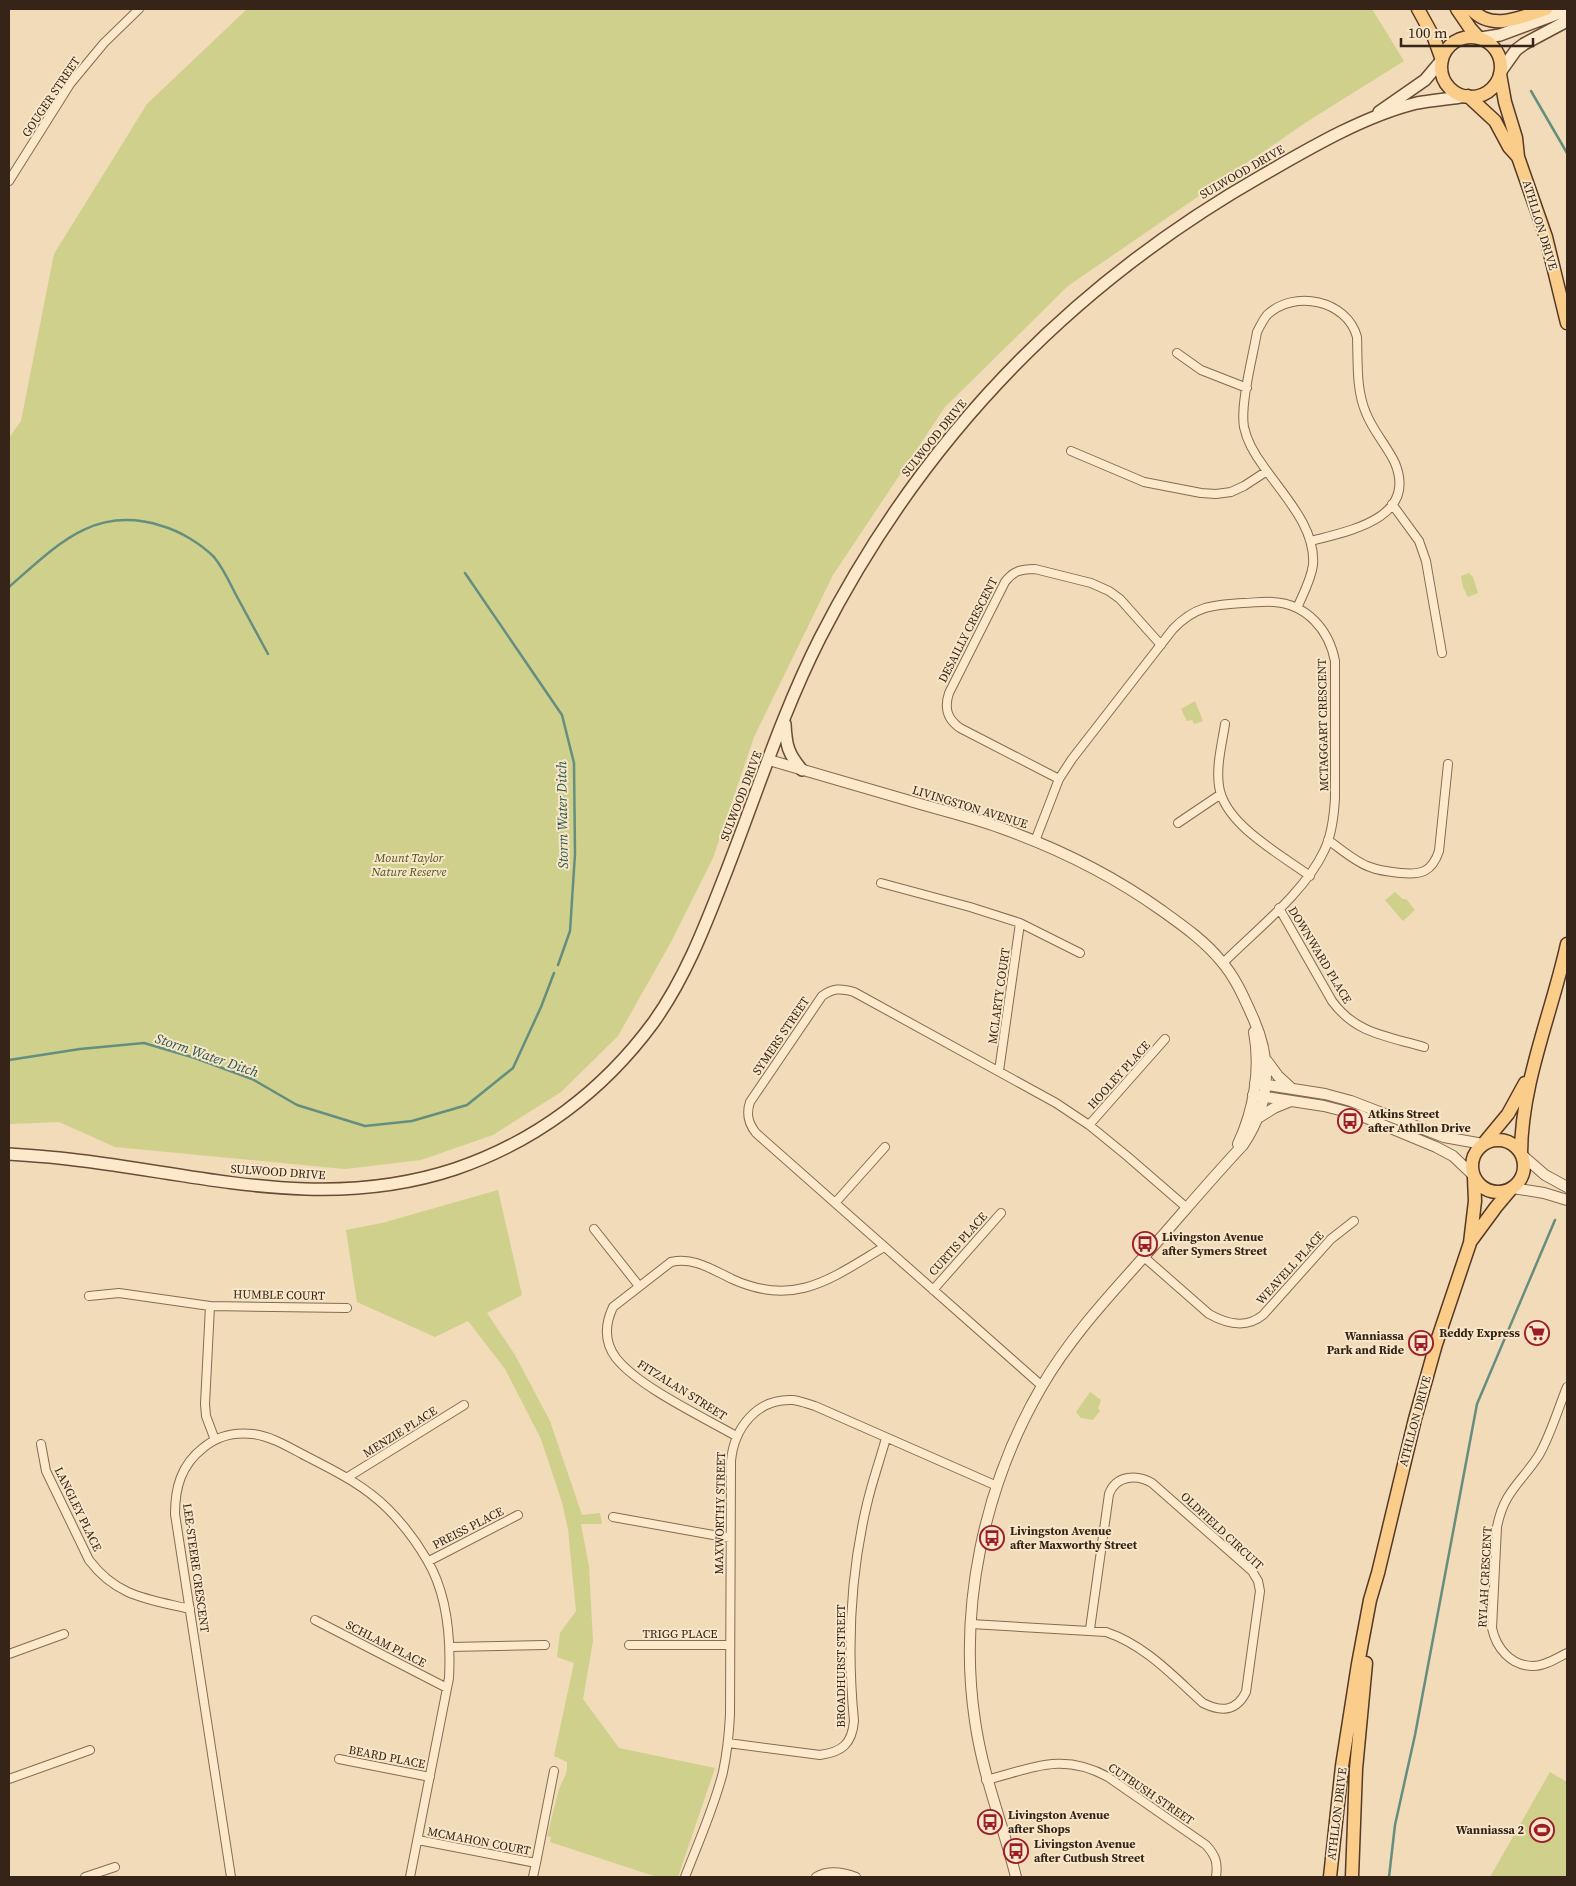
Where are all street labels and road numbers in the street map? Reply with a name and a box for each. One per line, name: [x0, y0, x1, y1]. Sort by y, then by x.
street label: GOUGER STREET: [18, 53, 84, 140]
street label: SULWOOD DRIVE: [1197, 141, 1287, 203]
street label: ATHLLON DRIVE: [1519, 178, 1561, 272]
street label: SULWOOD DRIVE: [898, 396, 970, 480]
street label: DESAILLY CRESCENT: [935, 574, 1002, 685]
street label: MCTAGGART CRESCENT: [1314, 658, 1332, 792]
street label: SULWOOD DRIVE: [716, 749, 766, 843]
street label: LIVINGSTON AVENUE: [910, 782, 1030, 832]
street label: DOWNWARD PLACE: [1285, 903, 1355, 1007]
street label: MCLARTY COURT: [984, 946, 1014, 1045]
street label: SYMERS STREET: [749, 993, 813, 1078]
street label: HOOLEY PLACE: [1084, 1038, 1154, 1112]
street label: SULWOOD DRIVE: [230, 1161, 326, 1183]
street label: CURTIS PLACE: [925, 1209, 991, 1279]
street label: WEAVELL PLACE: [1253, 1228, 1327, 1308]
street label: HUMBLE COURT: [233, 1286, 326, 1304]
street label: FITZALAN STREET: [634, 1356, 730, 1424]
street label: ATHLLON DRIVE: [1395, 1374, 1435, 1468]
street label: MENZIE PLACE: [360, 1403, 440, 1461]
street label: MAXWORTHY STREET: [711, 1451, 729, 1575]
street label: LANGLEY PLACE: [51, 1464, 105, 1554]
street label: OLDFIELD CIRCUIT: [1177, 1489, 1267, 1574]
street label: LEE-STEERE CRESCENT: [179, 1502, 213, 1634]
street label: PREISS PLACE: [430, 1503, 506, 1553]
street label: RYLAH CRESCENT: [1474, 1525, 1496, 1628]
street label: BROADHURST STREET: [833, 1604, 849, 1728]
street label: SCHLAM PLACE: [343, 1617, 429, 1671]
street label: TRIGG PLACE: [643, 1626, 717, 1642]
street label: BEARD PLACE: [347, 1742, 427, 1772]
street label: CUTBUSH STREET: [1105, 1759, 1198, 1829]
street label: ATHLLON DRIVE: [1323, 1767, 1351, 1861]
street label: MCMAHON COURT: [426, 1823, 533, 1859]

